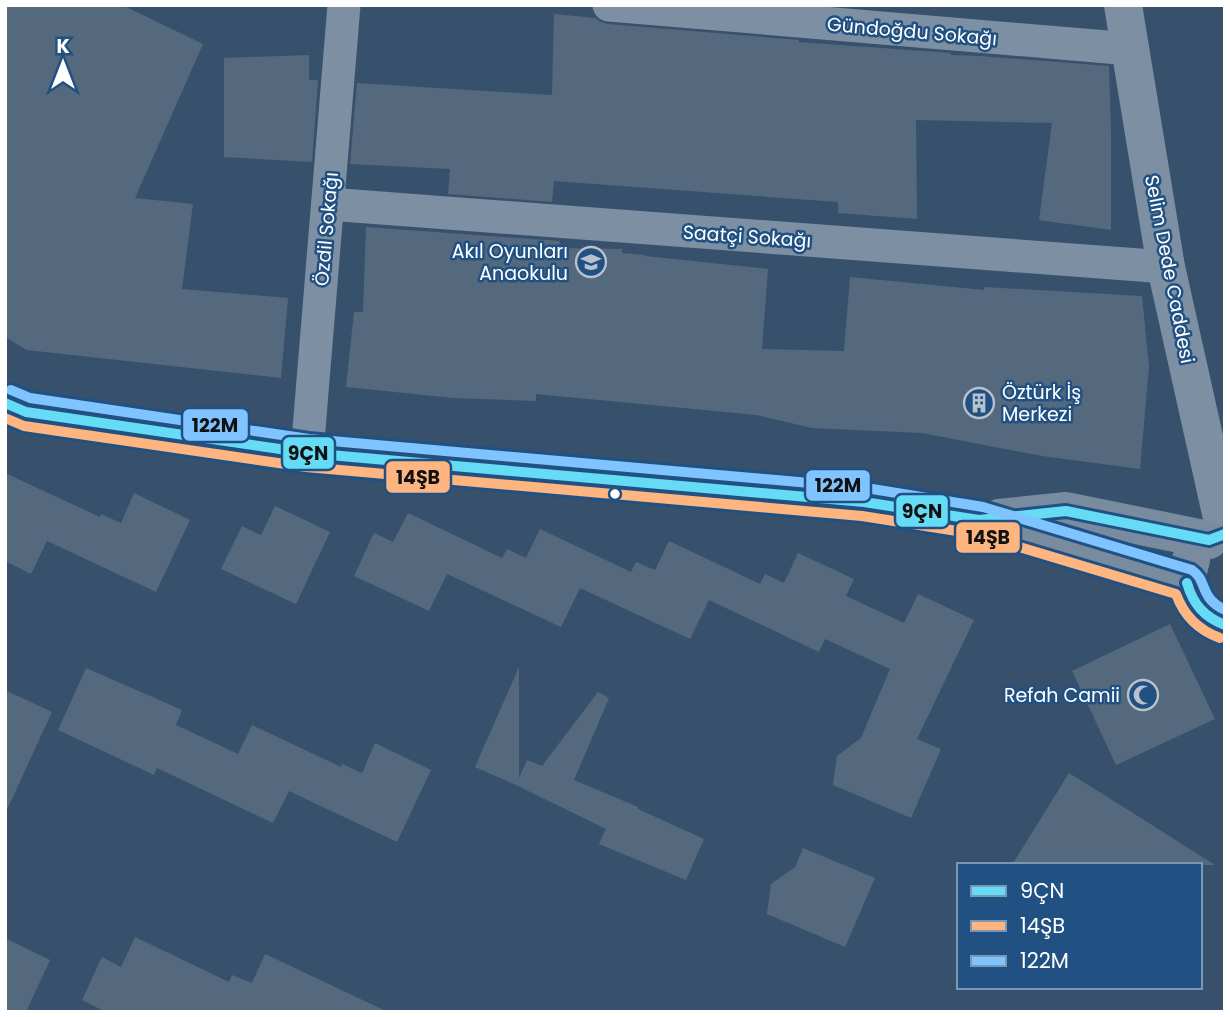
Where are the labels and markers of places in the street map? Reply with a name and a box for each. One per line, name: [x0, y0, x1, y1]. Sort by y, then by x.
place label: Akıl Oyunları Anaokulu: [452, 238, 568, 287]
school or university icon: Akıl Oyunları Anaokulu: [574, 245, 608, 279]
place label: Öztürk İş Merkezi: [1002, 379, 1081, 428]
building icon: Öztürk İş Merkezi: [962, 386, 996, 420]
unlabelled marker: [608, 487, 622, 501]
mosque icon: Refah Camii: [1126, 678, 1160, 712]
place label: Refah Camii: [1004, 682, 1120, 709]

